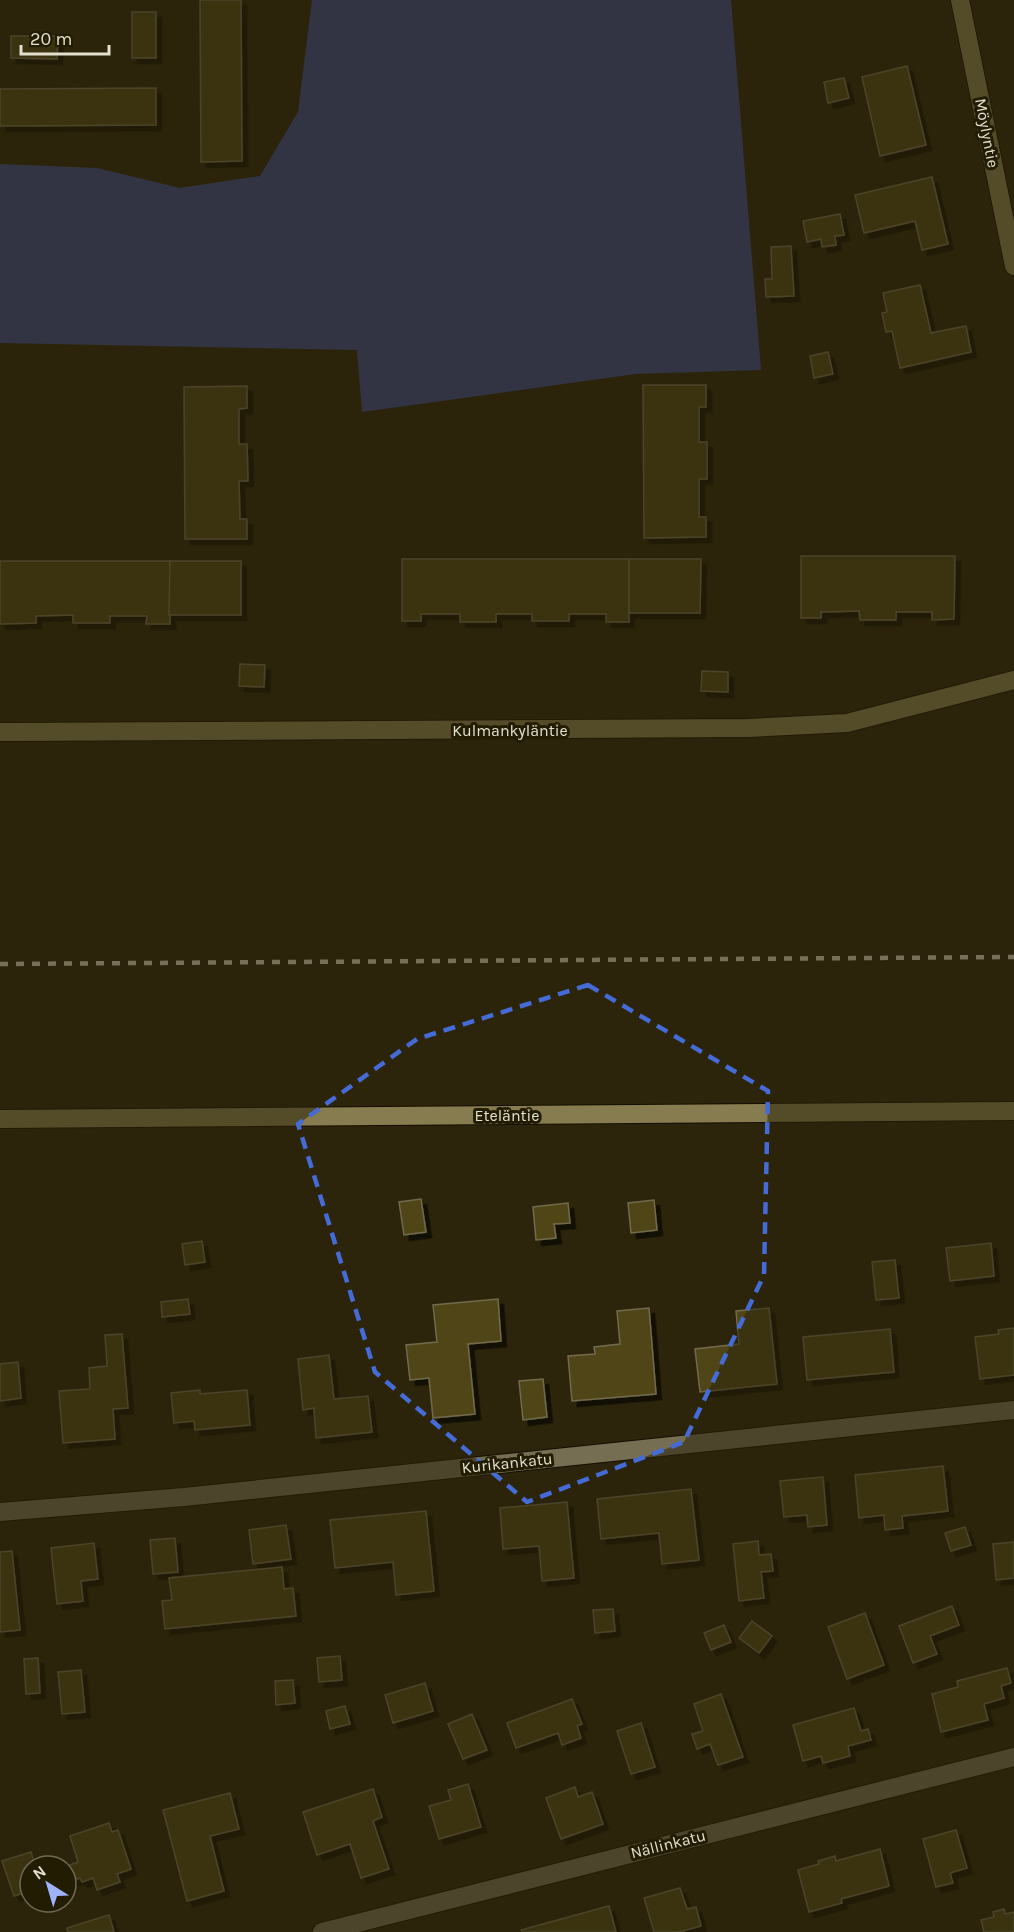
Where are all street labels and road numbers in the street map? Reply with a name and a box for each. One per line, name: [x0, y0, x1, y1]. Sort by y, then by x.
street label: Möylyntie: [971, 97, 1003, 169]
street label: Kulmankyläntie: [452, 721, 568, 740]
street label: Eteläntie: [474, 1106, 540, 1125]
street label: Kurikankatu: [461, 1449, 553, 1477]
street label: Nällinkatu: [629, 1826, 707, 1862]

